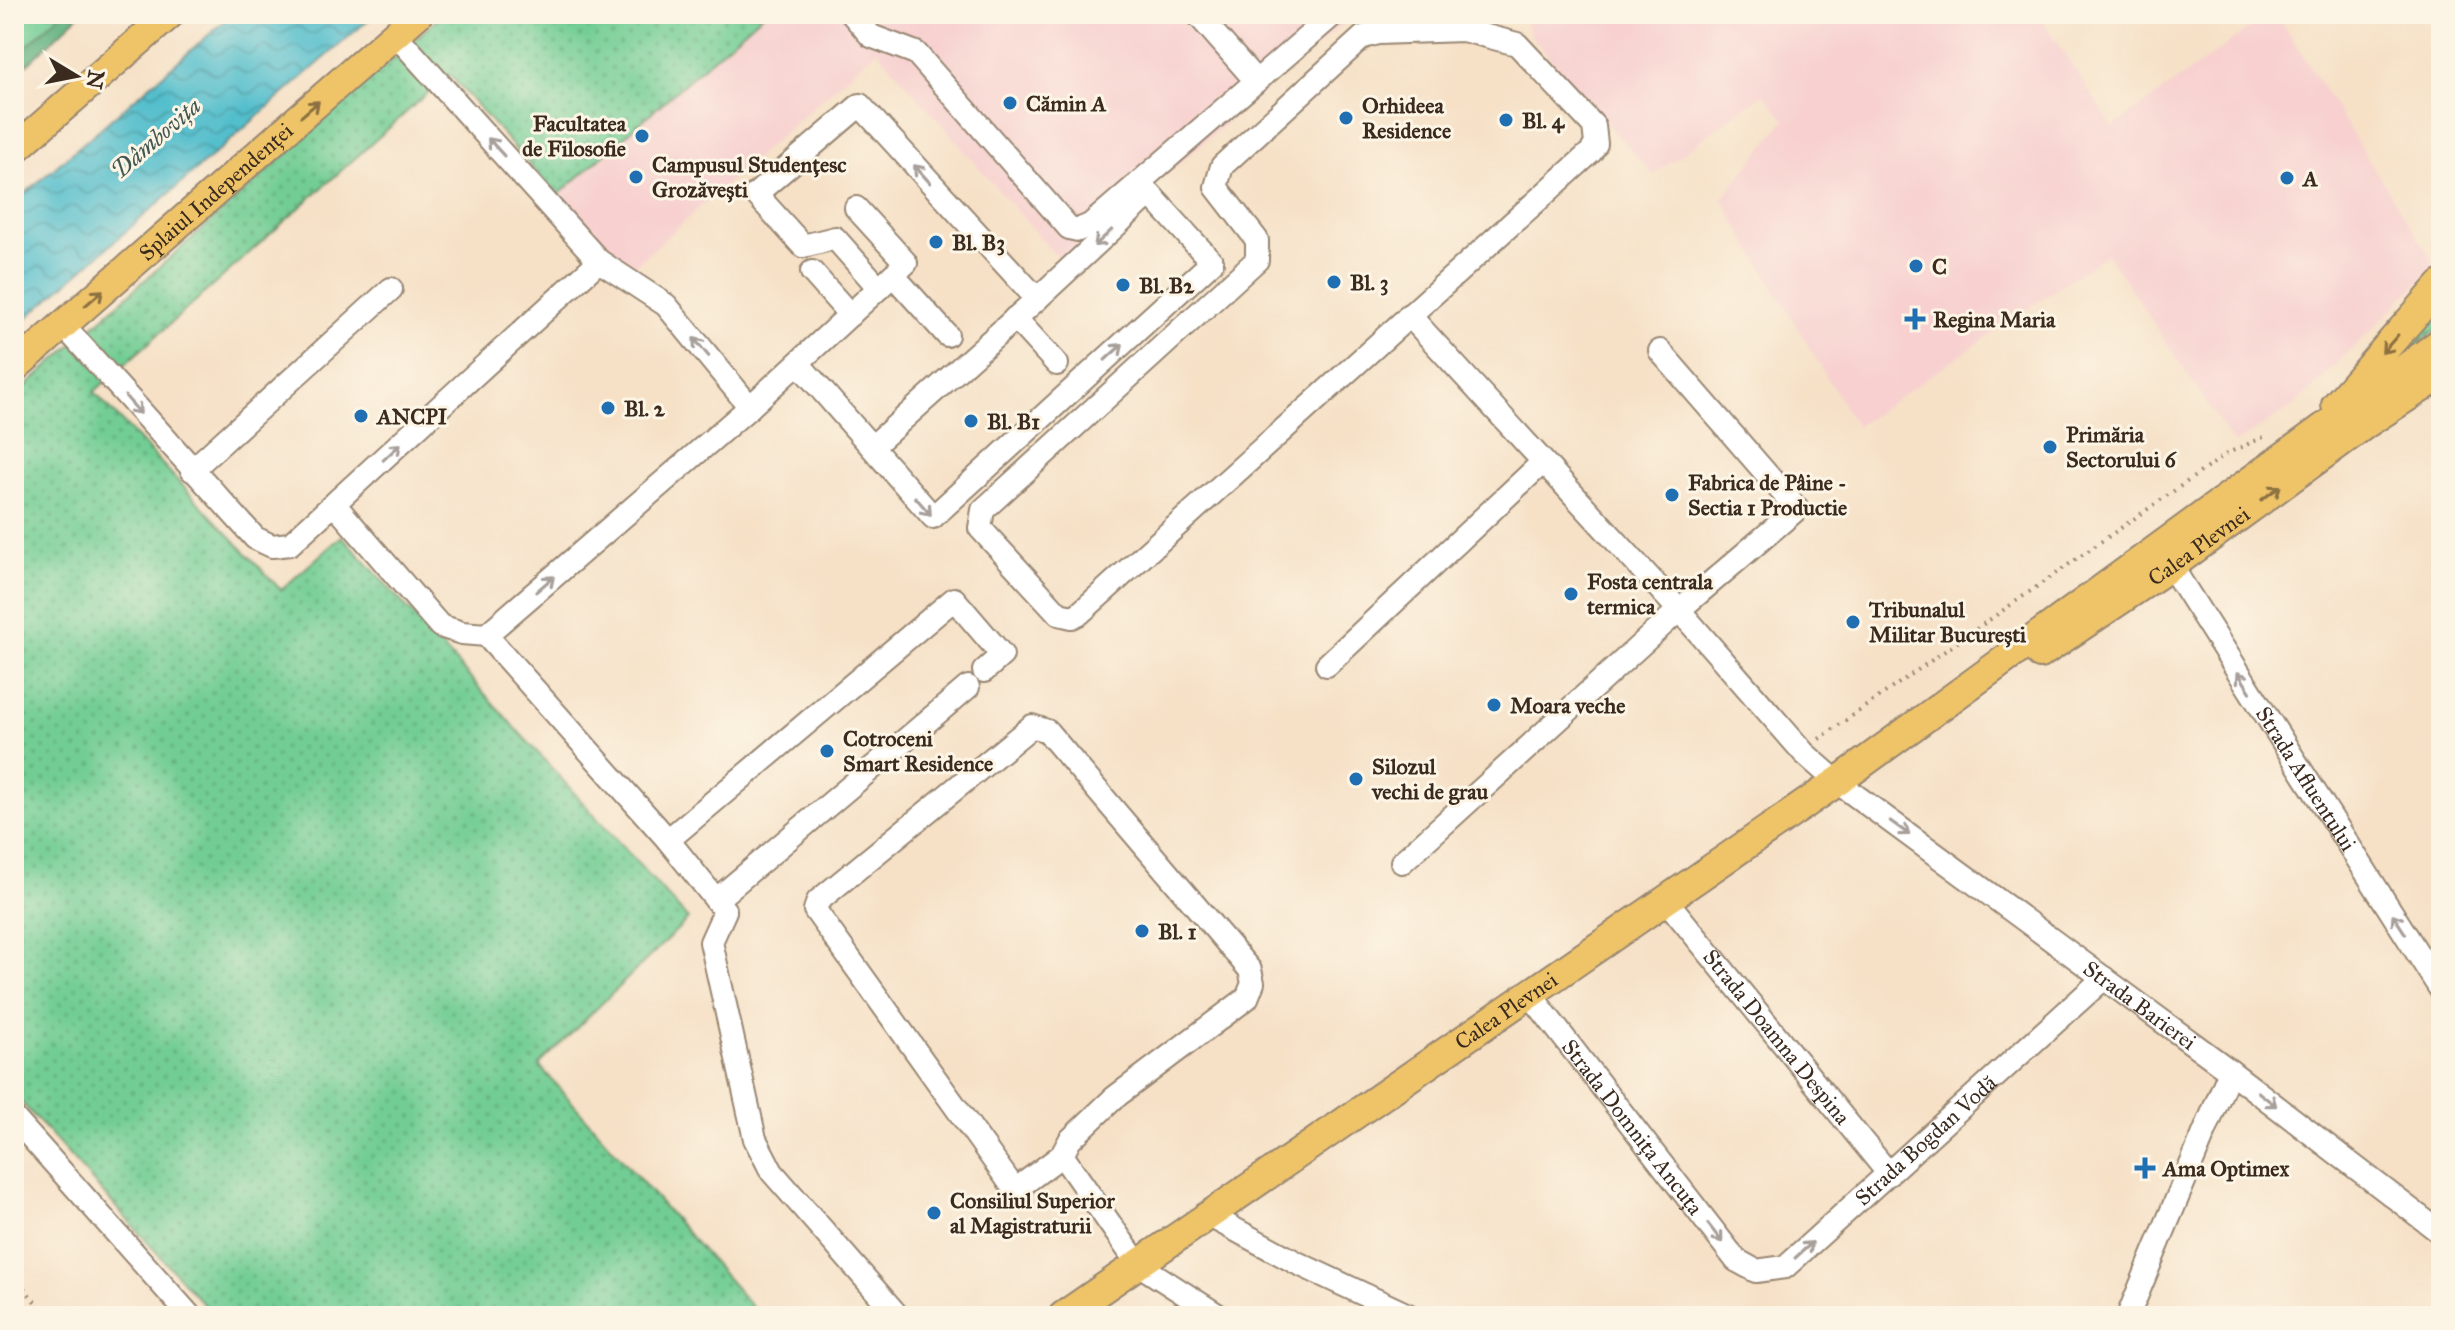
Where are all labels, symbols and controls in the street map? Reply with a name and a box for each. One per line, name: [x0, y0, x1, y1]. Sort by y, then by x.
north arrow: [36, 36, 116, 116]
text: N: [80, 68, 110, 91]
place label: Cămin A: [1026, 90, 1106, 117]
water label: Dâmbovița: [105, 91, 207, 185]
place label: Orhideea Residence: [1362, 92, 1451, 144]
marker: Cămin A: [1001, 94, 1019, 112]
one-way arrow: [300, 100, 320, 118]
place label: Bl. 4: [1522, 107, 1566, 134]
marker: Orhideea Residence: [1337, 109, 1355, 127]
place label: Facultatea de Filosofie: [522, 110, 627, 162]
marker: Bl. 4: [1497, 111, 1515, 129]
street label: Splaiul Independenței: [133, 117, 298, 266]
marker: Facultatea de Filosofie: [633, 127, 651, 145]
one-way arrow: [487, 137, 506, 157]
place label: Campusul Studențesc Grozăvești: [652, 151, 847, 203]
one-way arrow: [914, 164, 932, 184]
place label: A: [2301, 165, 2318, 192]
marker: Campusul Studențesc Grozăvești: [627, 168, 645, 186]
marker: A: [2278, 169, 2296, 187]
one-way arrow: [1093, 228, 1113, 247]
place label: Bl. B3: [952, 229, 1005, 256]
marker: Bl. B3: [927, 233, 945, 251]
place label: C: [1932, 253, 1947, 280]
marker: C: [1907, 257, 1925, 275]
place label: Bl. 3: [1350, 269, 1389, 296]
place label: Bl. B2: [1139, 272, 1195, 299]
marker: Bl. 3: [1325, 273, 1343, 291]
marker: Bl. B2: [1114, 276, 1132, 294]
one-way arrow: [83, 290, 103, 308]
place label: Regina Maria: [1933, 306, 2056, 333]
marker: Regina Maria: [1904, 308, 1926, 330]
one-way arrow: [2381, 333, 2399, 353]
one-way arrow: [692, 337, 710, 358]
one-way arrow: [1103, 343, 1123, 361]
one-way arrow: [123, 395, 141, 415]
place label: Bl. 2: [624, 395, 666, 422]
marker: Bl. 2: [599, 399, 617, 417]
place label: ANCPI: [375, 403, 448, 430]
marker: ANCPI: [352, 407, 370, 425]
place label: Bl. B1: [987, 408, 1040, 435]
marker: Bl. B1: [962, 412, 980, 430]
place label: Primăria Sectorului 6: [2066, 421, 2177, 473]
marker: Primăria Sectorului 6: [2041, 438, 2059, 456]
one-way arrow: [382, 443, 402, 461]
place label: Fabrica de Pâine - Sectia 1 Productie: [1688, 469, 1847, 521]
one-way arrow: [2259, 485, 2281, 502]
marker: Fabrica de Pâine - Sectia 1 Productie: [1663, 486, 1681, 504]
one-way arrow: [914, 495, 932, 515]
street label: Calea Plevnei: [2143, 500, 2255, 592]
place label: Fosta centrala termica: [1586, 568, 1714, 620]
one-way arrow: [535, 575, 555, 593]
marker: Fosta centrala termica: [1562, 585, 1580, 603]
place label: Tribunalul Militar București: [1868, 596, 2027, 648]
marker: Tribunalul Militar București: [1844, 613, 1862, 631]
one-way arrow: [2236, 671, 2253, 693]
place label: Moara veche: [1510, 692, 1625, 719]
marker: Moara veche: [1485, 696, 1503, 714]
street label: Strada Afluentului: [2250, 701, 2362, 856]
place label: Cotroceni Smart Residence: [843, 725, 993, 777]
marker: Cotroceni Smart Residence: [818, 742, 836, 760]
place label: Silozul vechi de grau: [1371, 753, 1489, 805]
marker: Silozul vechi de grau: [1347, 770, 1365, 788]
one-way arrow: [1889, 820, 1910, 837]
one-way arrow: [2391, 914, 2407, 936]
place label: Bl. 1: [1158, 918, 1197, 945]
marker: Bl. 1: [1133, 922, 1151, 940]
street label: Strada Doamna Despina: [1697, 944, 1857, 1131]
street label: Strada Barierei: [2078, 955, 2202, 1056]
street label: Calea Plevnei: [1450, 966, 1563, 1056]
street label: Strada Domnița Ancuța: [1556, 1034, 1709, 1221]
street label: Strada Bogdan Vodă: [1849, 1069, 2003, 1211]
one-way arrow: [2256, 1090, 2277, 1108]
place label: Ama Optimex: [2161, 1155, 2289, 1182]
marker: Ama Optimex: [2134, 1157, 2156, 1179]
place label: Consiliul Superior al Magistraturii: [950, 1187, 1115, 1239]
marker: Consiliul Superior al Magistraturii: [925, 1204, 943, 1222]
one-way arrow: [1707, 1222, 1724, 1243]
one-way arrow: [1794, 1241, 1814, 1259]

